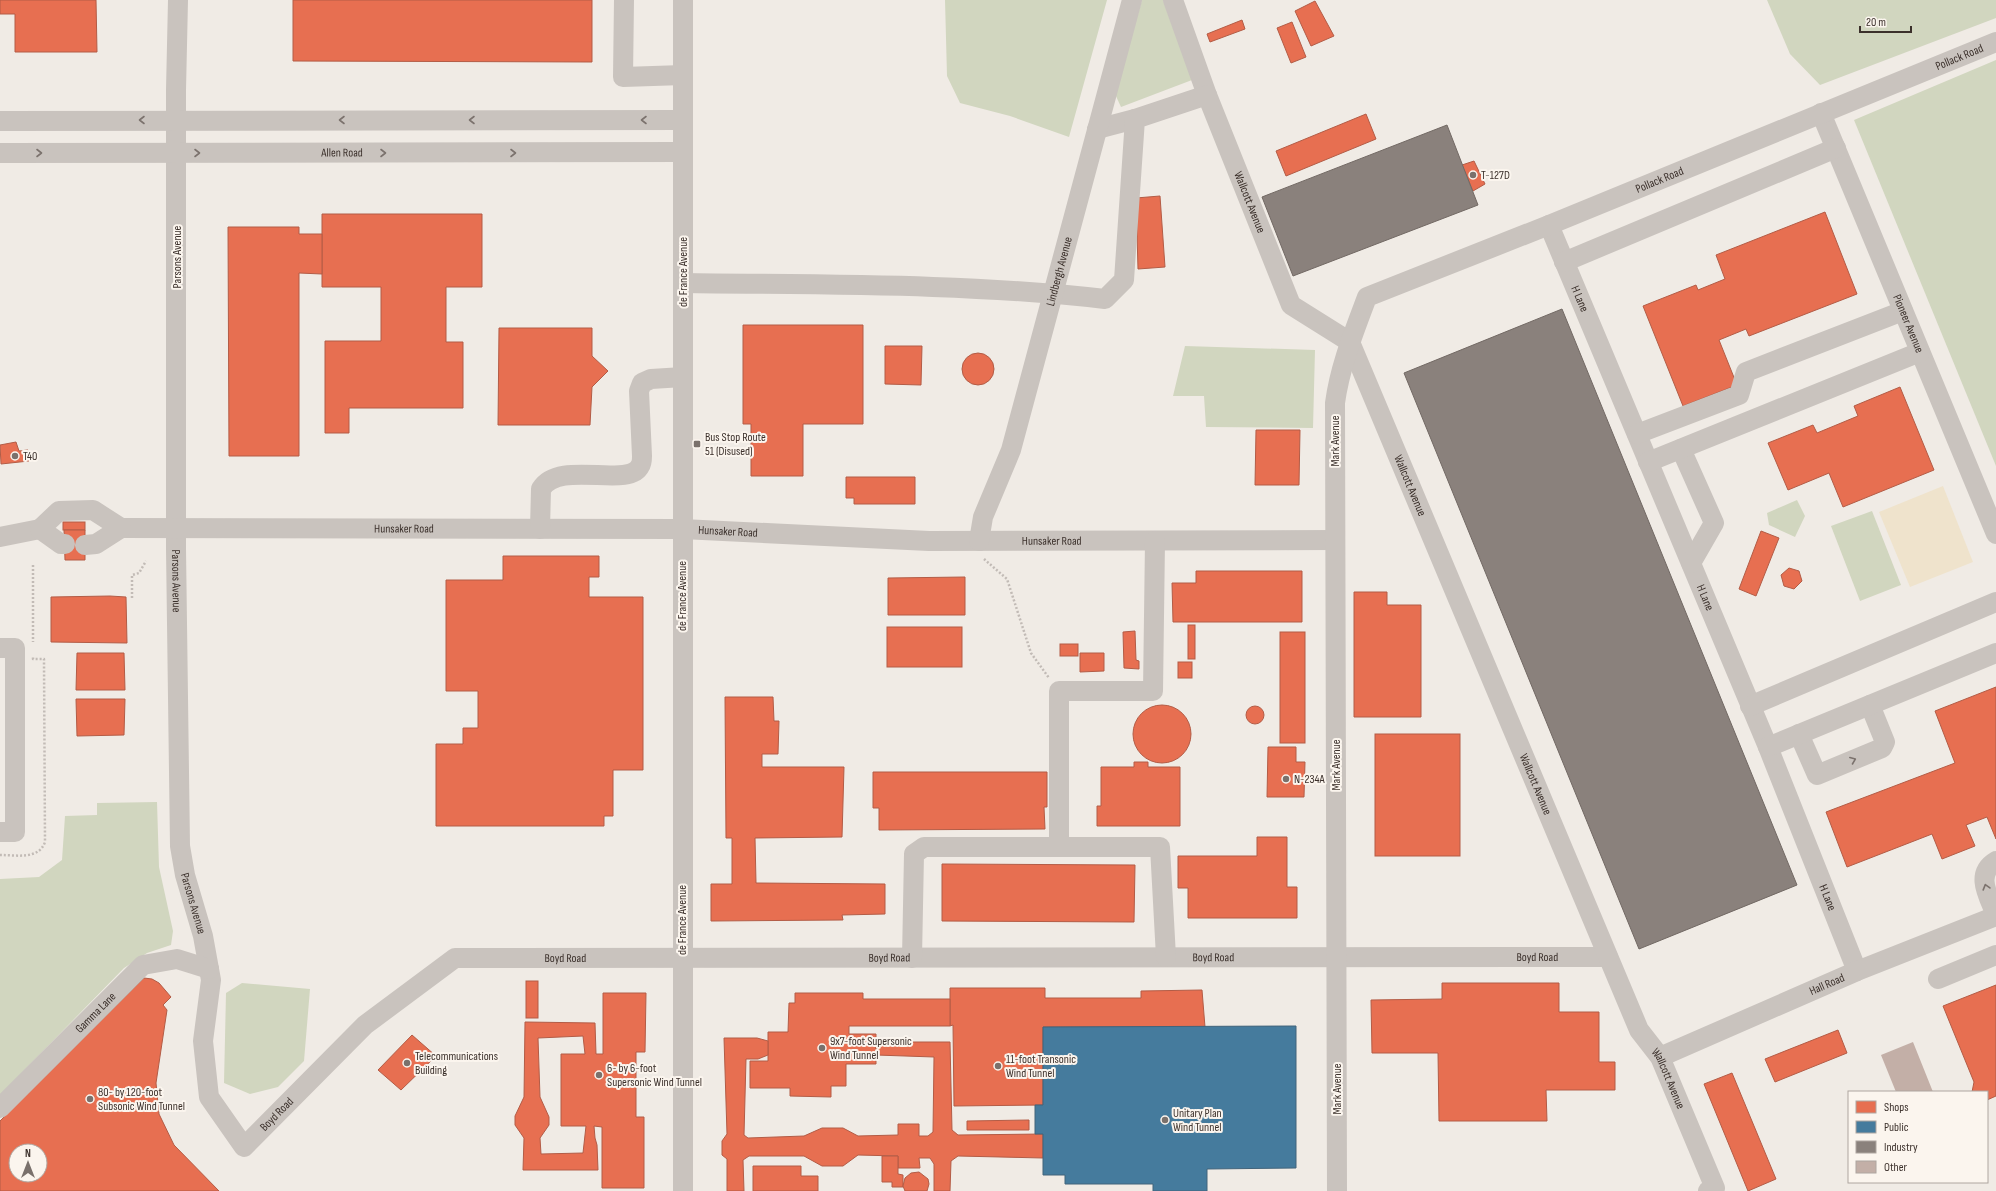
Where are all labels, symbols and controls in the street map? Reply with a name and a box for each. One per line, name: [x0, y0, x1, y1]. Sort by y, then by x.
scale bar: [1860, 8, 1911, 34]
text: 20 m: [1866, 15, 1886, 30]
street label: Pollack Road: [1933, 41, 1985, 74]
one-way arrow: [139, 116, 145, 124]
one-way arrow: [339, 116, 345, 124]
one-way arrow: [469, 116, 475, 124]
one-way arrow: [641, 116, 647, 124]
street label: Allen Road: [320, 145, 363, 160]
one-way arrow: [36, 149, 42, 157]
one-way arrow: [194, 149, 200, 157]
one-way arrow: [380, 149, 386, 157]
one-way arrow: [510, 149, 516, 157]
street label: Pollack Road: [1633, 163, 1686, 196]
place label: T-127D: [1481, 168, 1510, 183]
street label: Wallcott Avenue: [1231, 169, 1269, 235]
marker: T-127D: [1468, 170, 1478, 180]
street label: Parsons Avenue: [170, 225, 185, 288]
street label: Lindbergh Avenue: [1043, 235, 1076, 308]
street label: de France Avenue: [676, 237, 691, 307]
street label: H Lane: [1568, 283, 1592, 314]
street label: Pioneer Avenue: [1890, 292, 1927, 355]
street label: Mark Avenue: [1328, 415, 1343, 467]
place label: Bus Stop Route 51 (Disused): [705, 430, 766, 459]
marker: Bus Stop Route 51 (Disused): [692, 439, 702, 449]
place label: T40: [23, 449, 37, 464]
marker: T40: [10, 451, 20, 461]
street label: Wallcott Avenue: [1391, 453, 1430, 518]
street label: Hunsaker Road: [374, 521, 434, 536]
street label: Hunsaker Road: [698, 522, 758, 540]
street label: Hunsaker Road: [1022, 533, 1082, 548]
street label: Parsons Avenue: [169, 549, 184, 613]
street label: de France Avenue: [675, 561, 690, 631]
street label: H Lane: [1693, 582, 1718, 613]
street label: Mark Avenue: [1329, 739, 1344, 791]
street label: Wallcott Avenue: [1516, 751, 1555, 817]
one-way arrow: [1848, 757, 1856, 765]
place label: N-234A: [1294, 772, 1326, 787]
marker: N-234A: [1281, 774, 1291, 784]
street label: Parsons Avenue: [177, 871, 209, 936]
street label: H Lane: [1816, 882, 1840, 913]
one-way arrow: [1982, 883, 1991, 890]
street label: de France Avenue: [675, 885, 690, 955]
street label: Boyd Road: [544, 950, 586, 965]
street label: Boyd Road: [868, 950, 910, 965]
street label: Boyd Road: [1192, 950, 1234, 965]
street label: Boyd Road: [1516, 950, 1558, 965]
street label: Hall Road: [1807, 970, 1847, 998]
street label: Gamma Lane: [72, 989, 119, 1036]
place label: 9x7-foot Supersonic Wind Tunnel: [830, 1034, 912, 1063]
marker: 9x7-foot Supersonic Wind Tunnel: [817, 1043, 827, 1053]
street label: Wallcott Avenue: [1648, 1045, 1689, 1111]
place label: Telecommunications Building: [415, 1049, 498, 1078]
place label: 11-foot Transonic Wind Tunnel: [1006, 1052, 1076, 1081]
marker: Telecommunications Building: [402, 1058, 412, 1068]
place label: 6- by 6-foot Supersonic Wind Tunnel: [607, 1061, 702, 1090]
marker: 11-foot Transonic Wind Tunnel: [993, 1061, 1003, 1071]
street label: Mark Avenue: [1330, 1063, 1345, 1115]
marker: 6- by 6-foot Supersonic Wind Tunnel: [594, 1070, 604, 1080]
place label: 80- by 120-foot Subsonic Wind Tunnel: [98, 1085, 185, 1114]
legend: [1848, 1091, 1988, 1183]
marker: 80- by 120-foot Subsonic Wind Tunnel: [85, 1094, 95, 1104]
street label: Boyd Road: [257, 1094, 297, 1134]
text: Shops: [1884, 1100, 1909, 1115]
place label: Unitary Plan Wind Tunnel: [1173, 1106, 1222, 1135]
marker: Unitary Plan Wind Tunnel: [1160, 1115, 1170, 1125]
text: Public: [1884, 1120, 1909, 1135]
text: Industry: [1884, 1140, 1918, 1155]
north arrow: [8, 1143, 48, 1183]
text: N: [25, 1147, 31, 1160]
text: Other: [1884, 1160, 1908, 1175]

